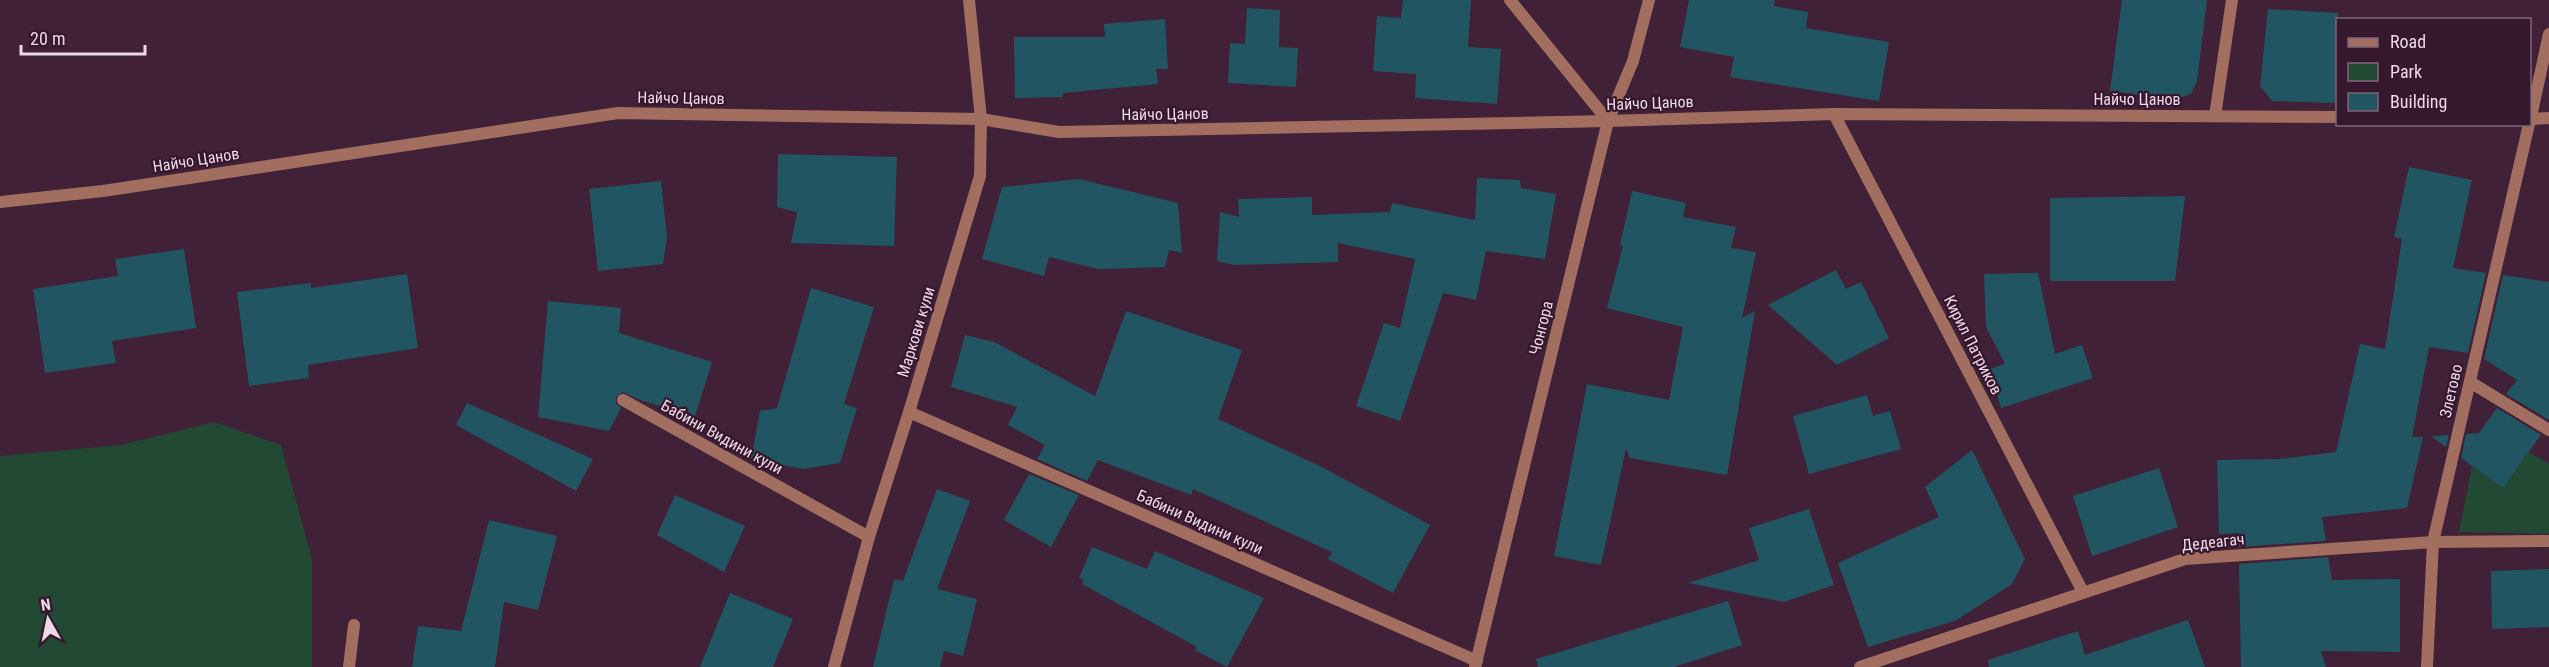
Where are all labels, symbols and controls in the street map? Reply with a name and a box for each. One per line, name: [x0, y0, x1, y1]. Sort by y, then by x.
scale bar: [21, 18, 146, 56]
legend: [2336, 18, 2531, 126]
text: 20 m: [30, 28, 65, 49]
text: Road: [2390, 31, 2426, 52]
text: Park: [2390, 61, 2422, 82]
street label: Найчо Цанов: [637, 88, 725, 108]
street label: Найчо Цанов: [2093, 90, 2181, 109]
text: Building: [2390, 91, 2447, 112]
street label: Найчо Цанов: [1606, 92, 1694, 114]
street label: Найчо Цанов: [1121, 104, 1209, 124]
street label: Найчо Цанов: [151, 144, 241, 176]
street label: Маркови кули: [893, 285, 939, 379]
street label: Кирил Патриков: [1940, 292, 2006, 398]
street label: Чонгора: [1525, 299, 1557, 357]
street label: Злетово: [2436, 362, 2466, 420]
street label: Бабини Видини кули: [658, 396, 786, 478]
street label: Бабини Видини кули: [1134, 486, 1266, 558]
street label: Дедеагач: [2181, 529, 2245, 555]
north arrow: [18, 589, 78, 649]
text: N: [39, 595, 52, 615]

